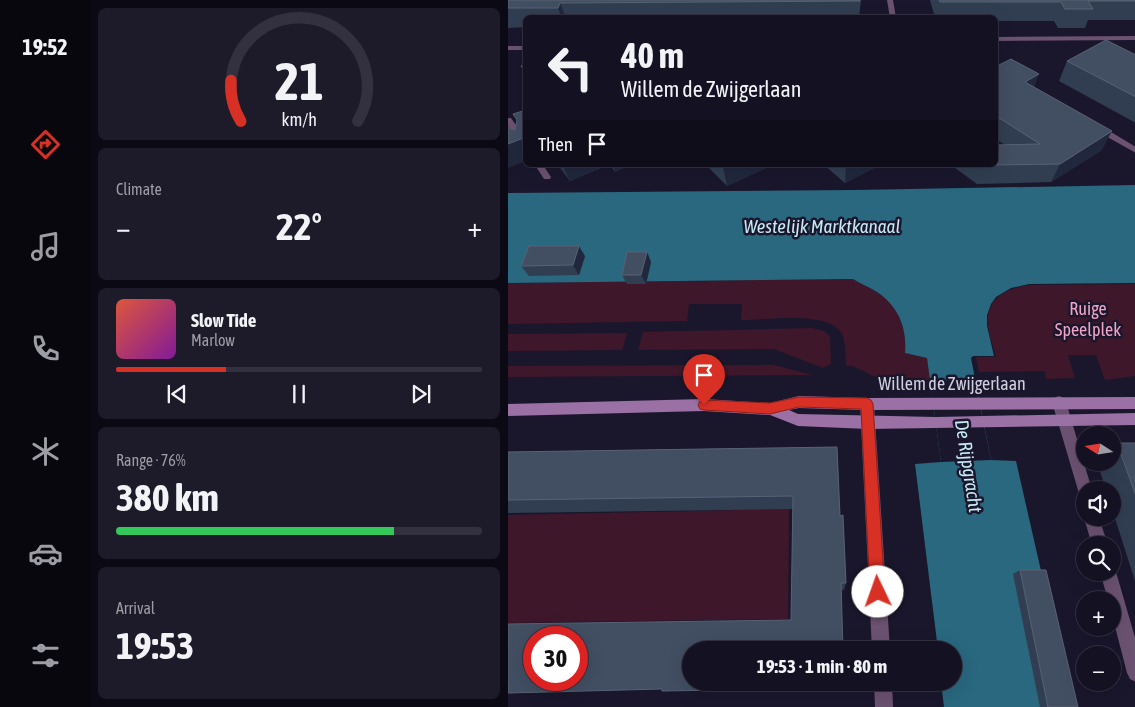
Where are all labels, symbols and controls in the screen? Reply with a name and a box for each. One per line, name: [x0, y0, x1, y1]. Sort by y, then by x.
text: 19:52: [22, 34, 68, 60]
icon: left: [538, 35, 603, 100]
text: 40 m: [621, 35, 684, 75]
text: 21: [275, 51, 323, 111]
text: Willem de Zwijgerlaan: [621, 76, 801, 102]
text: km/h: [281, 109, 317, 130]
icon: directions: [28, 127, 63, 162]
icon: arrive: [583, 130, 611, 158]
text: Then: [538, 133, 573, 155]
text: Climate: [116, 180, 162, 198]
text: 22°: [276, 205, 322, 248]
text: −: [116, 211, 131, 243]
text: +: [467, 211, 482, 243]
water label: Westelijk Marktkanaal: [744, 215, 900, 237]
icon: music: [28, 229, 63, 264]
park label: Ruige Speelplek: [1055, 298, 1121, 340]
text: Slow Tide: [191, 309, 256, 331]
icon: phone: [28, 331, 63, 366]
text: Marlow: [191, 331, 235, 349]
pin: [683, 354, 725, 405]
icon: arrive: [690, 361, 718, 389]
street label: Willem de Zwijgerlaan: [878, 373, 1026, 394]
icon: previous: [163, 380, 191, 408]
icon: pause: [285, 380, 313, 408]
icon: next: [407, 380, 435, 408]
water label: De Rijpgracht: [951, 418, 987, 514]
north arrow: [1076, 426, 1120, 471]
map controls: [1076, 426, 1121, 691]
icon: climate: [28, 434, 63, 469]
text: Range · 76%: [116, 451, 186, 469]
text: 380 km: [116, 476, 219, 519]
button: sound: [1076, 481, 1121, 526]
icon: car: [28, 536, 63, 571]
button: search: [1076, 536, 1121, 581]
position arrow: [851, 565, 903, 617]
button: +: [1076, 591, 1121, 636]
text: Arrival: [116, 599, 155, 617]
text: 19:53: [116, 624, 194, 667]
speed limit sign: 30: [523, 626, 588, 691]
icon: filters: [28, 638, 63, 673]
button: −: [1076, 646, 1121, 691]
text: 19:53 · 1 min · 80 m: [757, 655, 887, 677]

